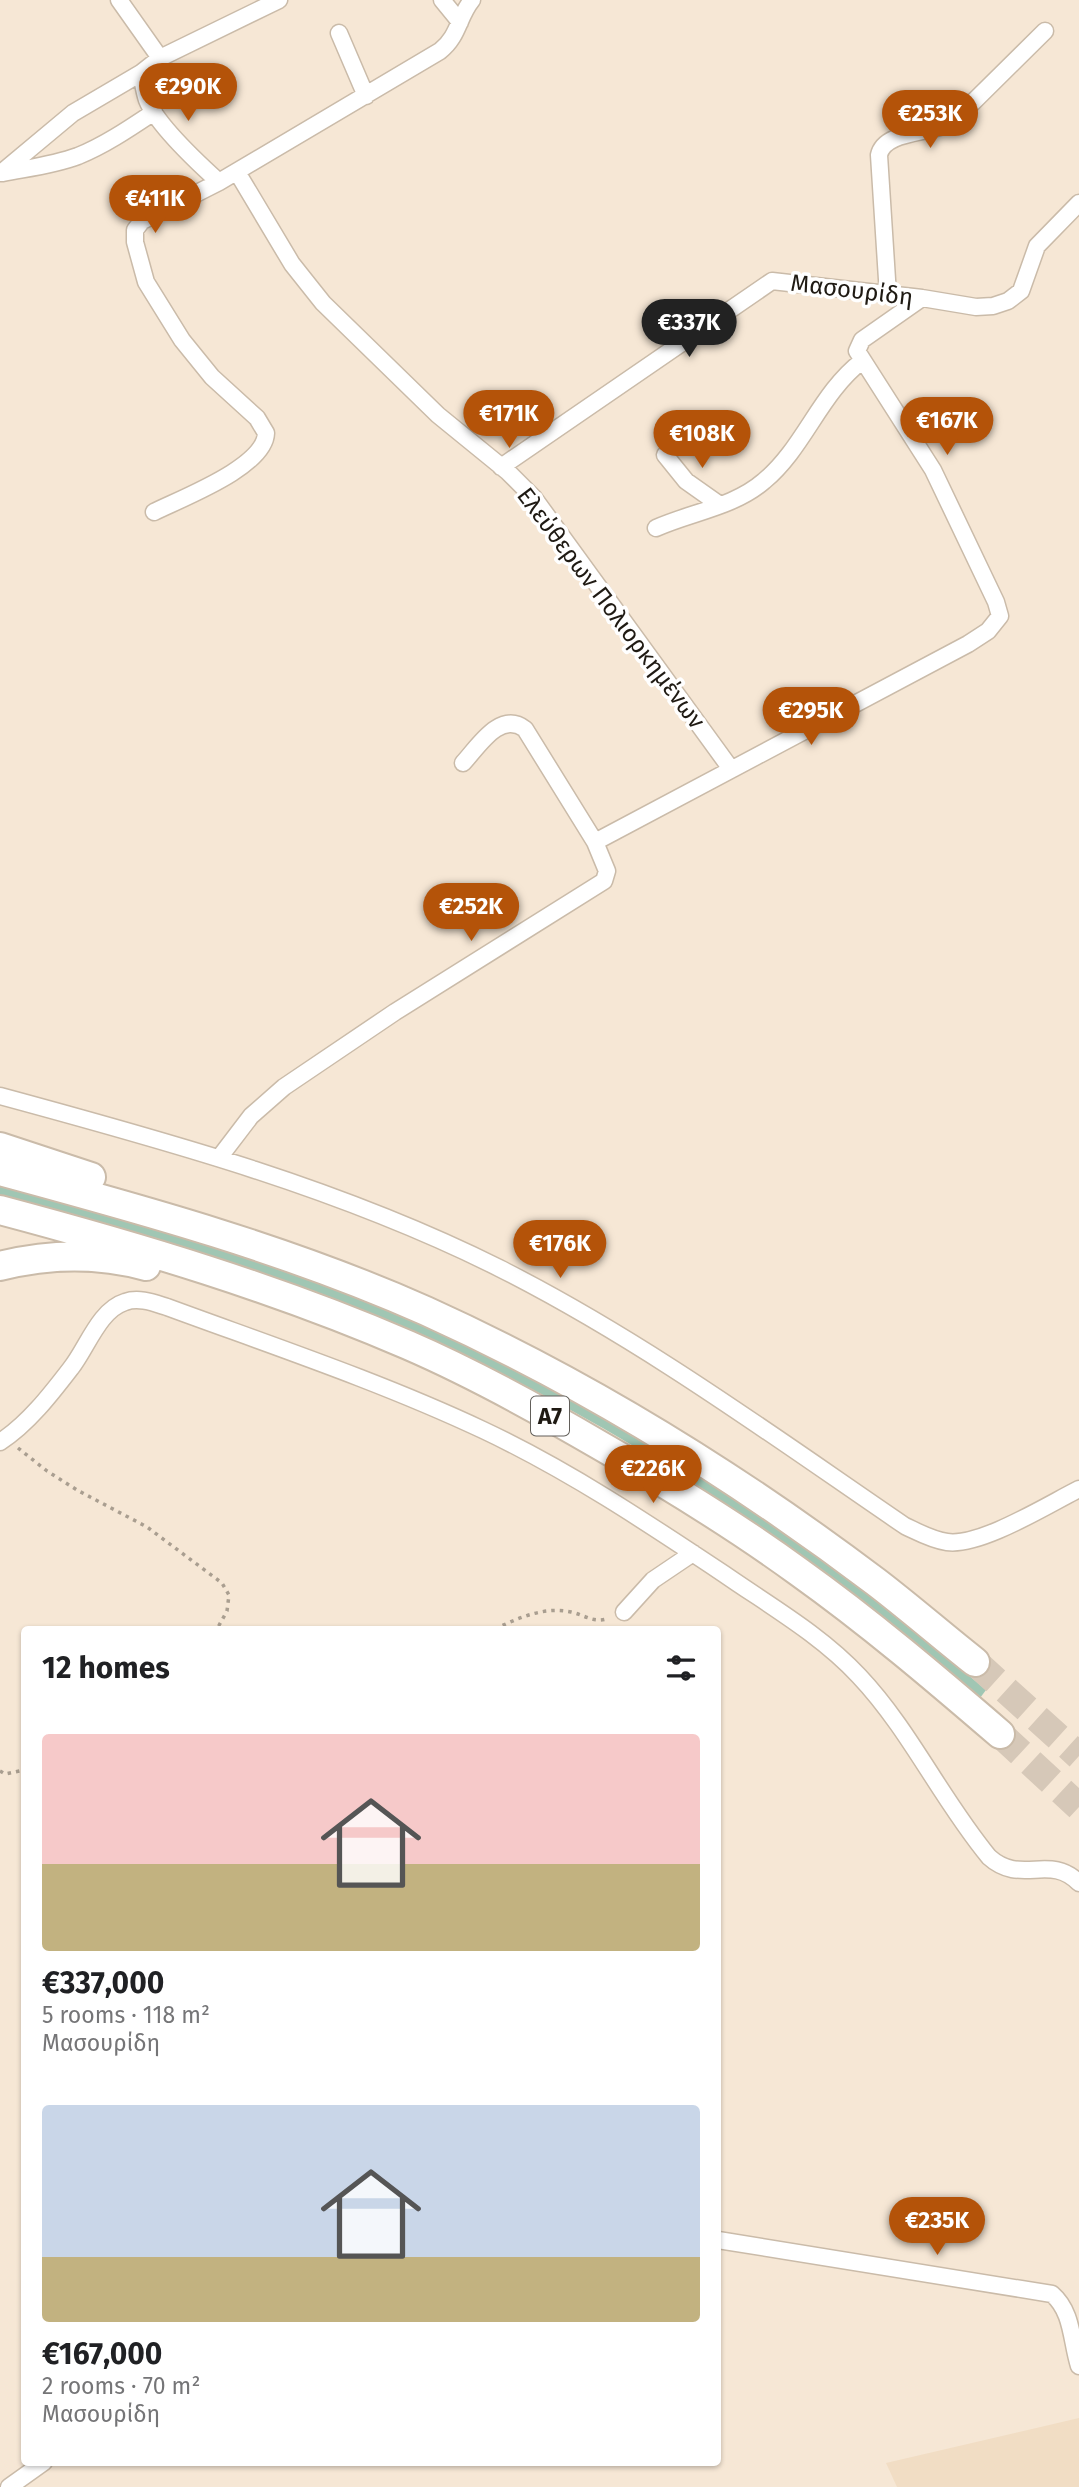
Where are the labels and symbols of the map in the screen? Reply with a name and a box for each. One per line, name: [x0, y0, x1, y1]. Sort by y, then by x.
pin: €290K: [139, 64, 237, 123]
pin: €253K: [881, 90, 979, 150]
pin: €411K: [106, 176, 204, 235]
street label: Μασουρίδη: [789, 269, 915, 311]
pin: €337K: [640, 300, 738, 359]
pin: €171K: [460, 391, 558, 450]
pin: €167K: [898, 398, 996, 457]
pin: €108K: [653, 410, 751, 470]
street label: Ελεύθερων Πολιορκημένων: [511, 482, 711, 734]
pin: €295K: [762, 688, 860, 747]
pin: €252K: [422, 884, 520, 943]
pin: €176K: [511, 1220, 609, 1280]
road number: Α7: [531, 1396, 569, 1436]
pin: €226K: [604, 1446, 702, 1505]
pin: €235K: [888, 2198, 986, 2257]

